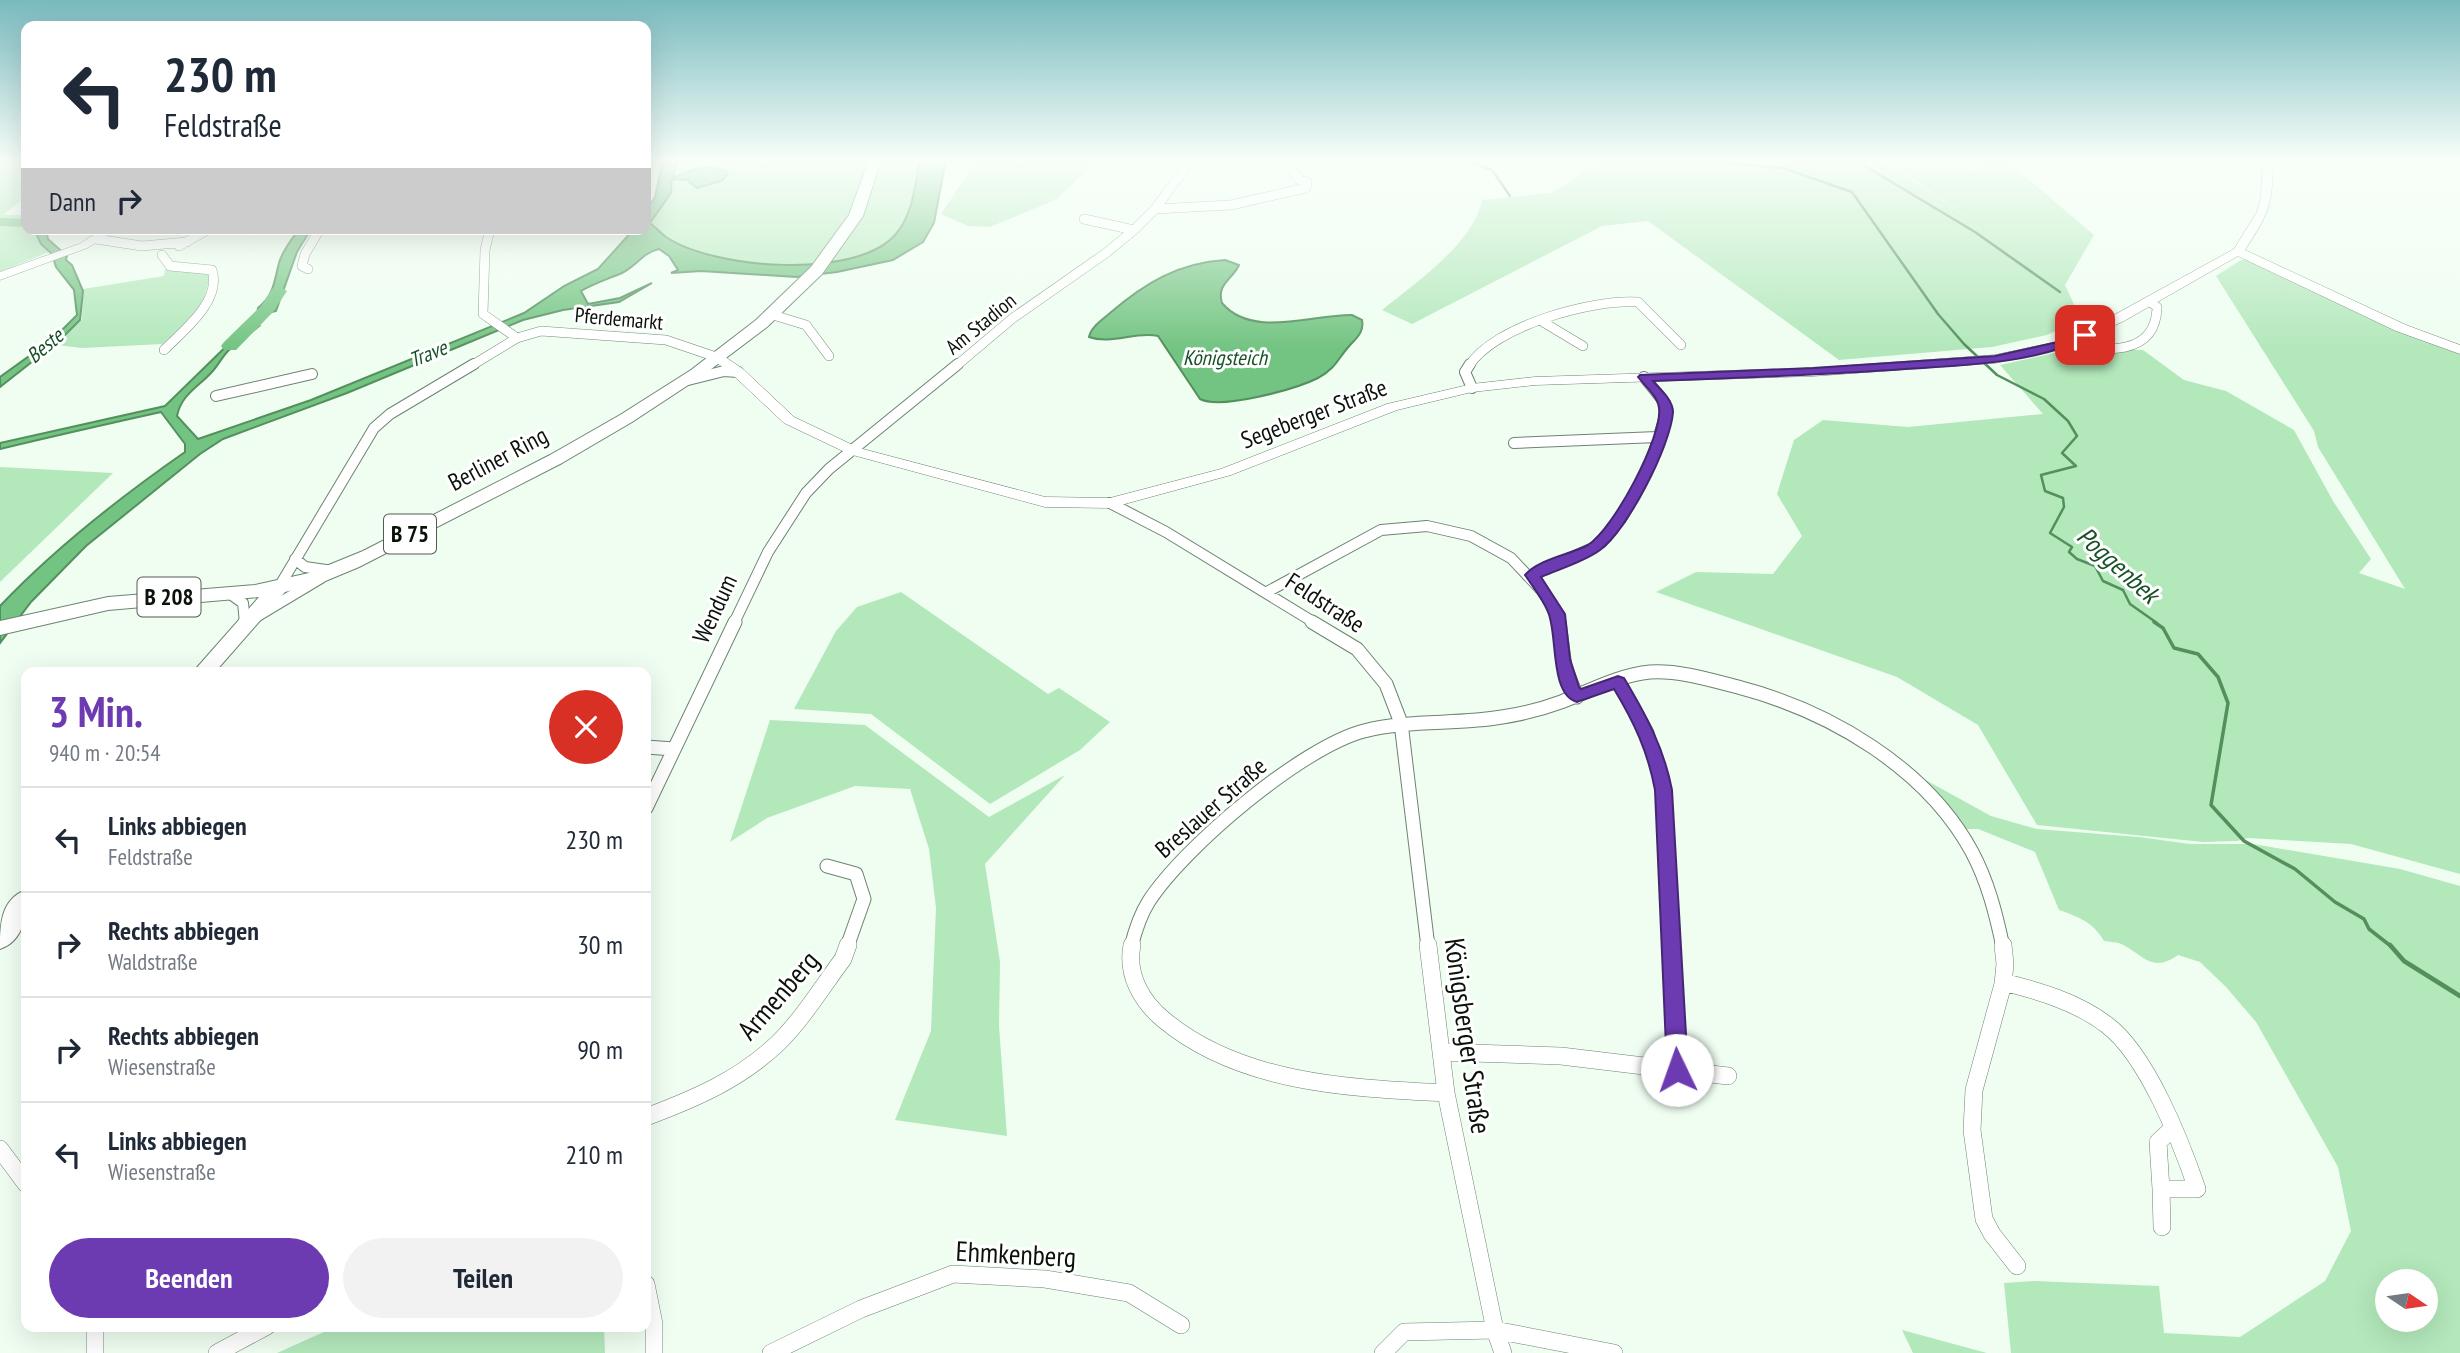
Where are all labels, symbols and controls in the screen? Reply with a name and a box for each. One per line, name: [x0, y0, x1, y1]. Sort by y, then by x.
text: 230 m: [164, 42, 277, 106]
icon: left: [49, 49, 140, 140]
text: Feldstraße: [164, 104, 282, 146]
icon: right: [110, 182, 148, 220]
text: Dann: [49, 185, 96, 218]
street label: Am Stadion: [940, 287, 1021, 360]
street label: Pferdemarkt: [574, 301, 665, 336]
pin: [2055, 305, 2115, 365]
icon: arrive: [2066, 316, 2104, 354]
water label: Beste: [21, 322, 70, 369]
water label: Trave: [405, 333, 452, 373]
water label: Königsteich: [1183, 344, 1269, 371]
street label: Segeberger Straße: [1236, 372, 1391, 456]
street label: Berliner Ring: [443, 419, 553, 498]
road number: B 75: [384, 514, 436, 554]
water label: Poggenbek: [2071, 519, 2168, 612]
street label: Feldstraße: [1280, 566, 1371, 640]
street label: Wendum: [685, 570, 744, 648]
road number: B 208: [138, 578, 200, 617]
text: 3 Min.: [49, 684, 143, 739]
button: close: [549, 690, 623, 764]
text: 940 m · 20:54: [49, 738, 161, 767]
street label: Breslauer Straße: [1149, 751, 1273, 865]
text: Links abbiegen: [108, 809, 247, 842]
icon: left: [49, 821, 87, 859]
text: 230 m: [565, 823, 623, 856]
text: Feldstraße: [108, 842, 193, 871]
text: Rechts abbiegen: [108, 914, 259, 947]
icon: right: [49, 926, 87, 964]
text: 30 m: [577, 928, 623, 961]
street label: Königsberger Straße: [1436, 936, 1501, 1136]
street label: Armenberg: [729, 942, 827, 1047]
text: Waldstraße: [108, 947, 198, 976]
text: Rechts abbiegen: [108, 1019, 259, 1052]
icon: right: [49, 1031, 87, 1069]
text: 90 m: [577, 1033, 623, 1066]
position arrow: [1640, 1033, 1714, 1107]
text: Wiesenstraße: [108, 1052, 216, 1081]
text: Links abbiegen: [108, 1124, 247, 1157]
icon: left: [49, 1136, 87, 1174]
text: 210 m: [565, 1138, 623, 1171]
text: Wiesenstraße: [108, 1157, 216, 1186]
street label: Ehmkenberg: [955, 1232, 1077, 1275]
button: Beenden: [49, 1238, 329, 1318]
button: Teilen: [343, 1238, 623, 1318]
north arrow: [2375, 1269, 2438, 1332]
map controls: [2375, 1269, 2438, 1332]

